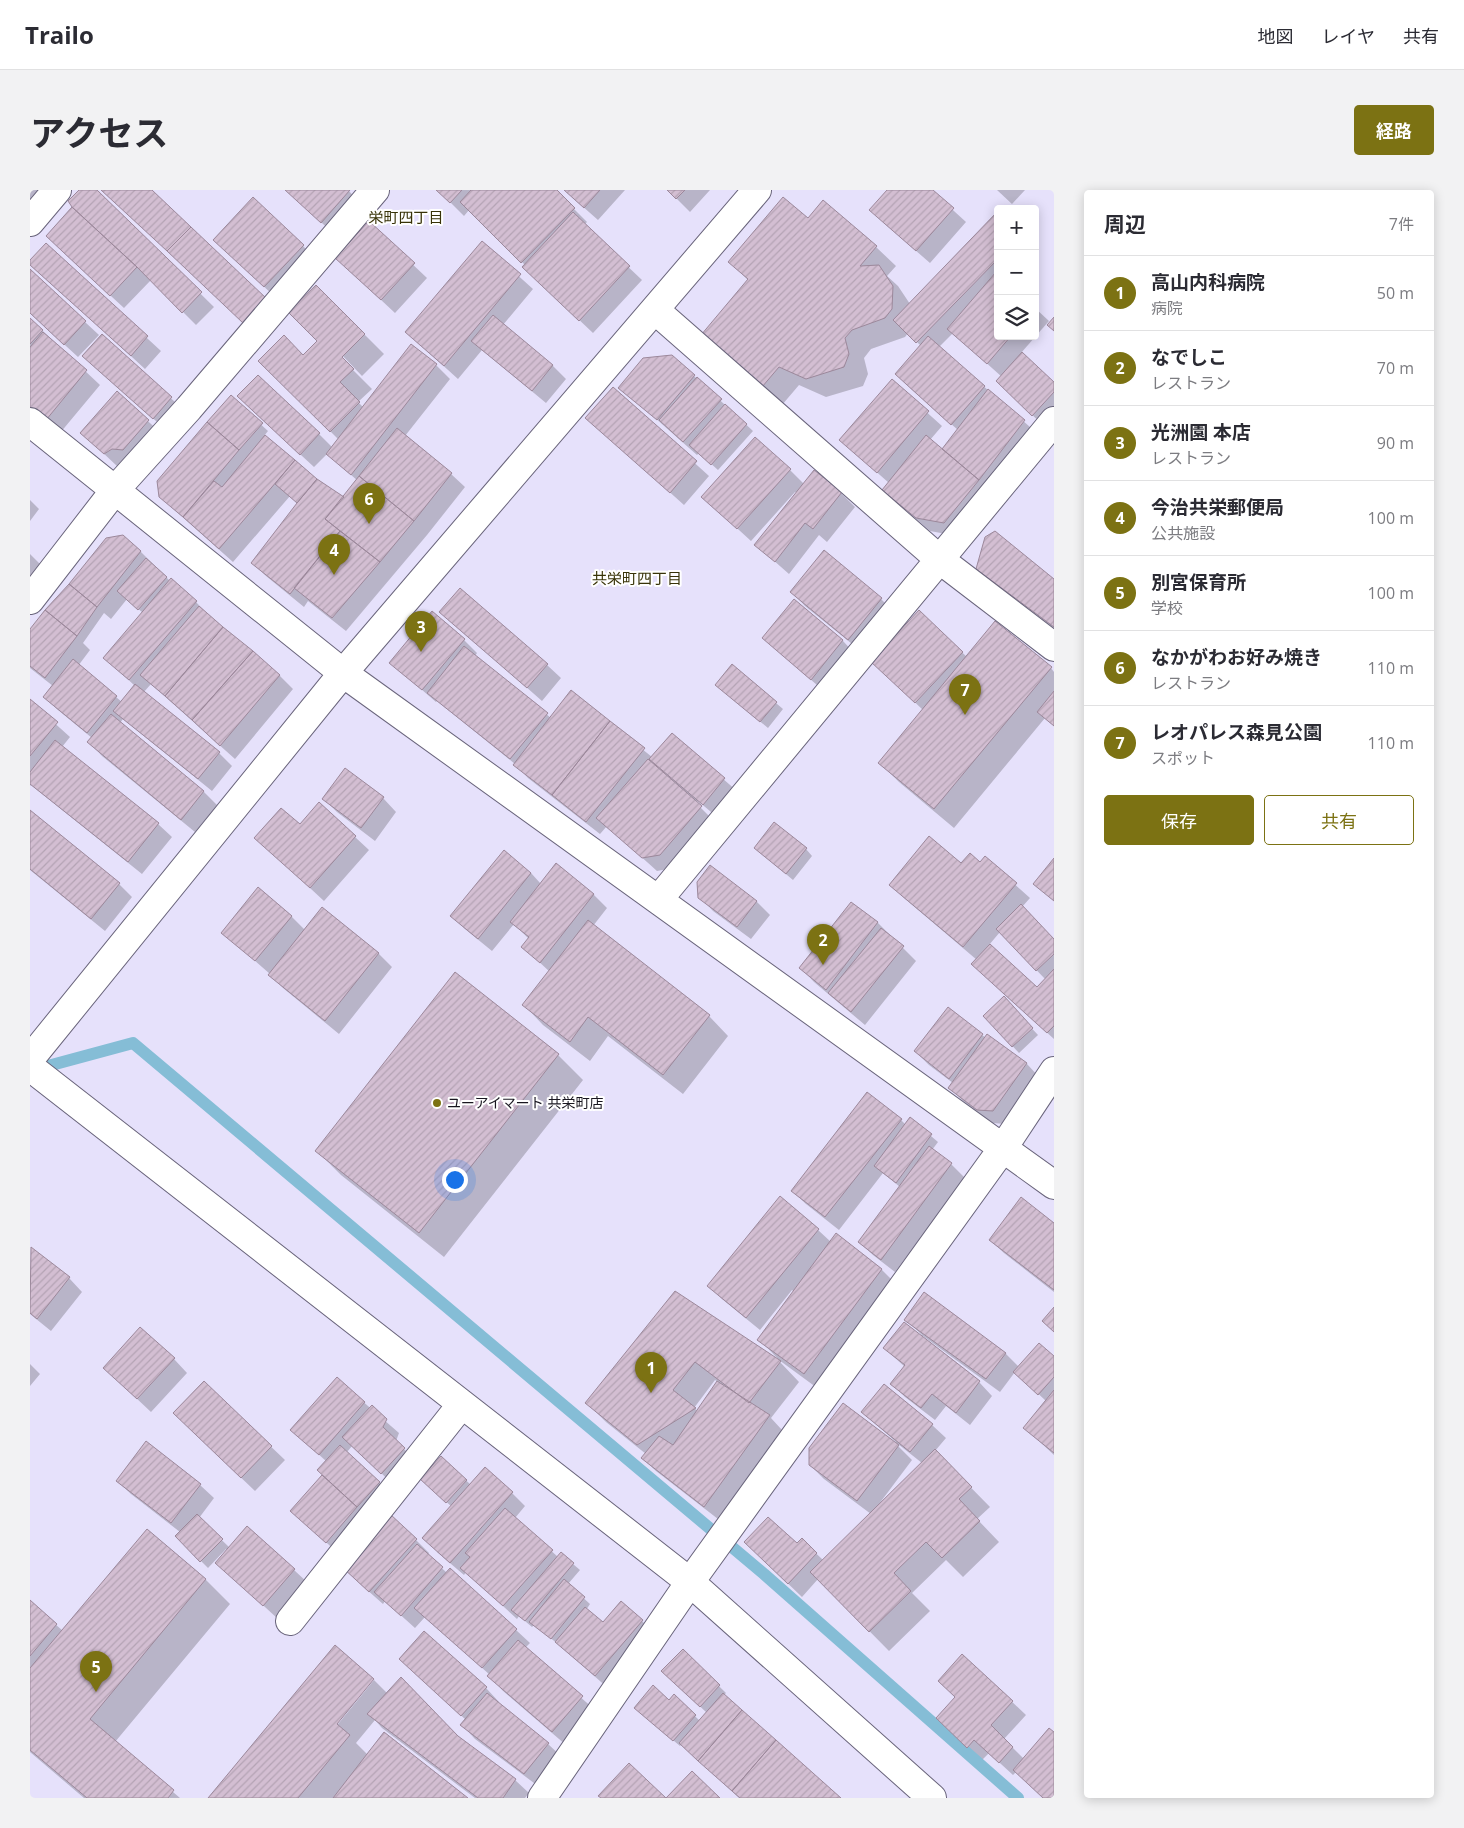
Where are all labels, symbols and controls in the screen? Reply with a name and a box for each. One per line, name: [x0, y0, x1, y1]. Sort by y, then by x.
text: Trailo: [25, 18, 94, 51]
text: 地図: [1258, 24, 1294, 48]
text: レイヤ: [1322, 24, 1375, 48]
text: 共有: [1403, 24, 1439, 48]
button: 経路: [1354, 105, 1434, 155]
text: アクセス: [30, 109, 168, 156]
map controls: [994, 205, 1039, 340]
button: +: [994, 205, 1039, 250]
district label: 栄町四丁目: [368, 207, 444, 227]
text: 周辺: [1104, 210, 1146, 238]
text: 7件: [1389, 213, 1414, 235]
button: −: [994, 250, 1039, 295]
text: 高山内科病院: [1151, 269, 1265, 295]
text: 1: [1115, 282, 1125, 304]
text: 50 m: [1377, 282, 1414, 304]
button: layers: [994, 295, 1039, 340]
text: 病院: [1151, 297, 1183, 319]
text: なでしこ: [1151, 344, 1227, 370]
text: 2: [1115, 357, 1125, 379]
text: 70 m: [1377, 357, 1414, 379]
text: レストラン: [1151, 372, 1231, 394]
text: 光洲園 本店: [1151, 419, 1251, 445]
text: 3: [1115, 432, 1125, 454]
text: 90 m: [1377, 432, 1414, 454]
text: レストラン: [1151, 447, 1231, 469]
pin: 6: [353, 483, 385, 524]
text: 今治共栄郵便局: [1151, 494, 1284, 520]
text: 4: [1115, 507, 1125, 529]
text: 100 m: [1368, 507, 1414, 529]
text: 公共施設: [1151, 522, 1215, 544]
pin: 4: [318, 534, 350, 575]
district label: 共栄町四丁目: [592, 568, 682, 588]
text: 別宮保育所: [1151, 569, 1246, 595]
text: 5: [1115, 582, 1125, 604]
text: 100 m: [1368, 582, 1414, 604]
text: 学校: [1151, 597, 1183, 619]
pin: 3: [405, 611, 437, 652]
text: なかがわお好み焼き: [1151, 644, 1322, 670]
text: 6: [1115, 657, 1125, 679]
text: 110 m: [1368, 657, 1414, 679]
text: レストラン: [1151, 672, 1231, 694]
pin: 7: [949, 674, 981, 715]
text: レオパレス森見公園: [1151, 719, 1322, 745]
text: 7: [1115, 732, 1125, 754]
text: 110 m: [1368, 732, 1414, 754]
text: スポット: [1151, 747, 1215, 769]
button: 保存: [1104, 795, 1254, 845]
button: 共有: [1264, 795, 1414, 845]
pin: 2: [807, 924, 839, 965]
place label: ユーアイマート 共栄町店: [447, 1093, 603, 1112]
marker: ユーアイマート 共栄町店: [431, 1097, 443, 1109]
your location: [442, 1167, 468, 1193]
pin: 1: [635, 1352, 667, 1393]
pin: 5: [80, 1651, 112, 1692]

